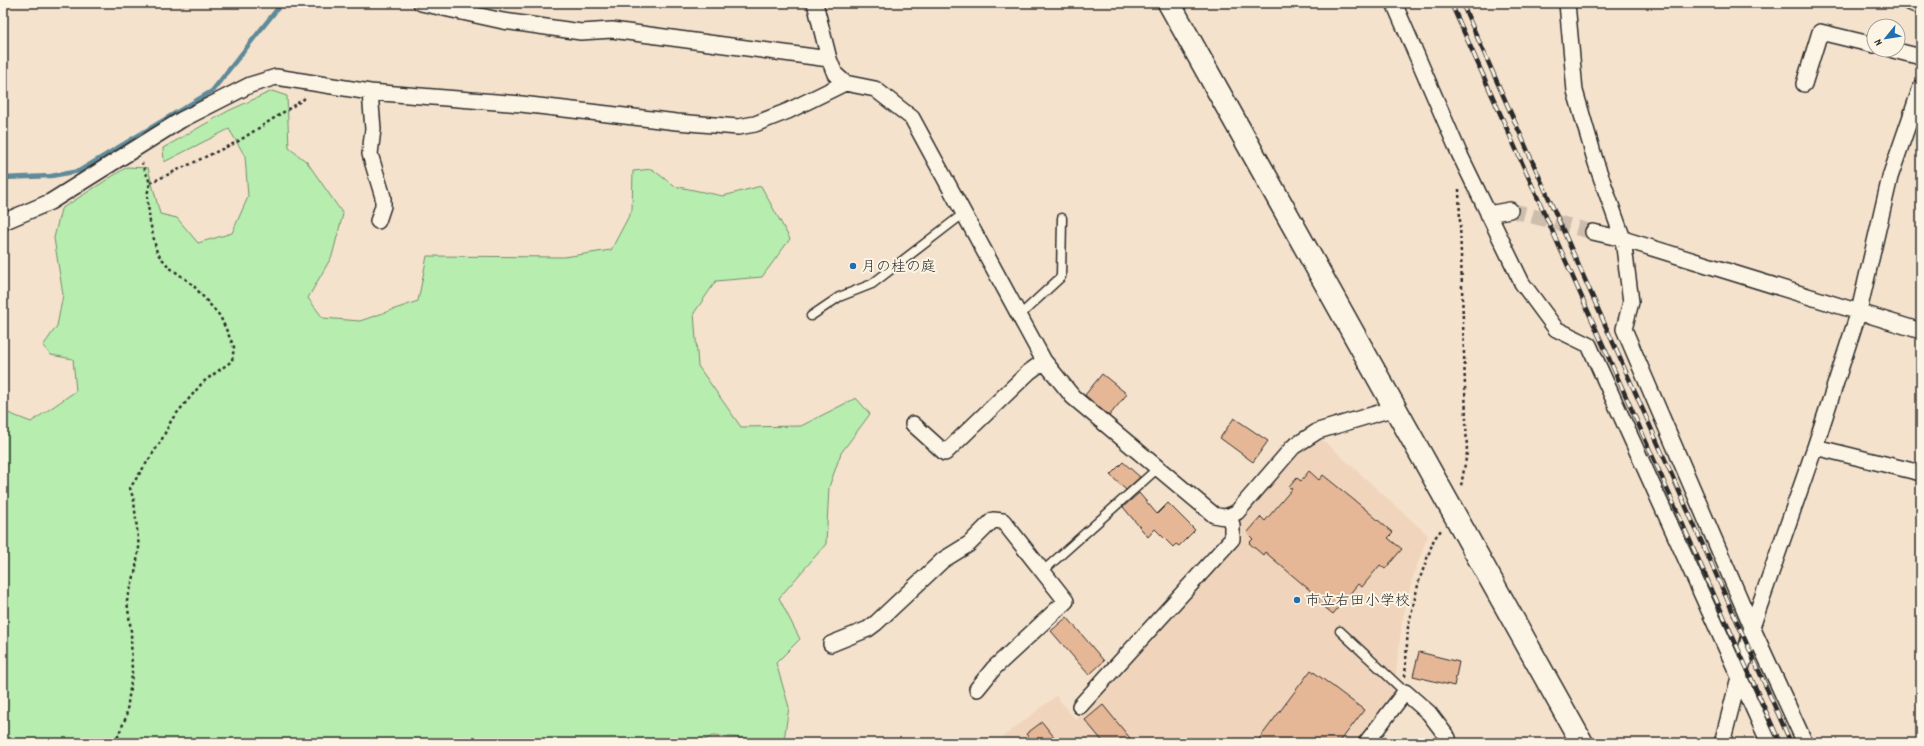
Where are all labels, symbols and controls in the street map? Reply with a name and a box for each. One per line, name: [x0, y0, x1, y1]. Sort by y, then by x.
north arrow: [1866, 18, 1906, 58]
text: N: [1871, 35, 1887, 48]
place label: 月の桂の庭: [861, 257, 936, 279]
marker: 月の桂の庭: [848, 261, 858, 271]
place label: 市立右田小学校: [1305, 591, 1410, 613]
marker: 市立右田小学校: [1292, 595, 1302, 605]

